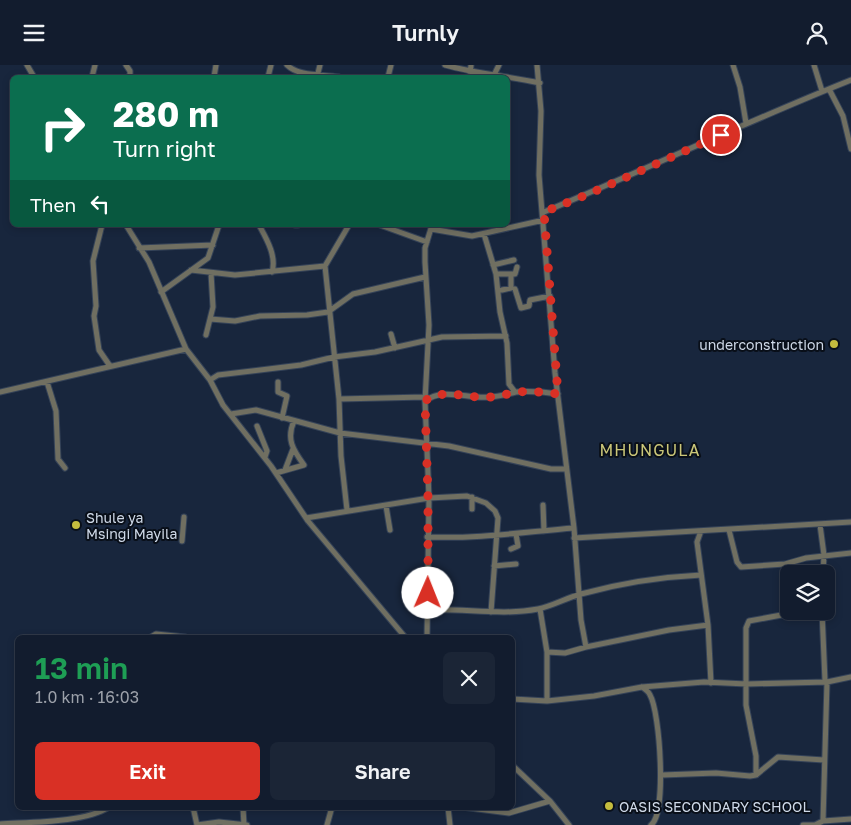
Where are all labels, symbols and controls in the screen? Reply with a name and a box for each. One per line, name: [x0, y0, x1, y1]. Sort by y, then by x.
icon: menu: [20, 19, 48, 47]
text: Turnly: [392, 19, 459, 46]
icon: person: [803, 19, 831, 47]
text: 280 m: [113, 93, 219, 135]
icon: right: [30, 95, 95, 160]
pin: [700, 114, 742, 156]
icon: arrive: [707, 121, 735, 149]
text: Turn right: [113, 135, 216, 162]
icon: left: [86, 190, 114, 218]
text: Then: [30, 193, 76, 216]
place label: underconstruction: [699, 336, 824, 353]
marker: underconstruction: [828, 338, 840, 350]
district label: MHUNGULA: [599, 440, 701, 460]
place label: Shule ya Msingi Mayila: [86, 509, 177, 542]
marker: Shule ya Msingi Mayila: [70, 519, 82, 531]
map controls: [780, 565, 835, 620]
button: layers: [780, 565, 835, 620]
position arrow: [401, 566, 453, 618]
text: 13 min: [35, 650, 128, 686]
button: close: [443, 652, 495, 704]
text: 1.0 km · 16:03: [35, 687, 139, 707]
button: Exit: [35, 742, 260, 800]
button: Share: [270, 742, 495, 800]
place label: OASIS SECONDARY SCHOOL: [619, 798, 810, 815]
marker: OASIS SECONDARY SCHOOL: [603, 800, 615, 812]

